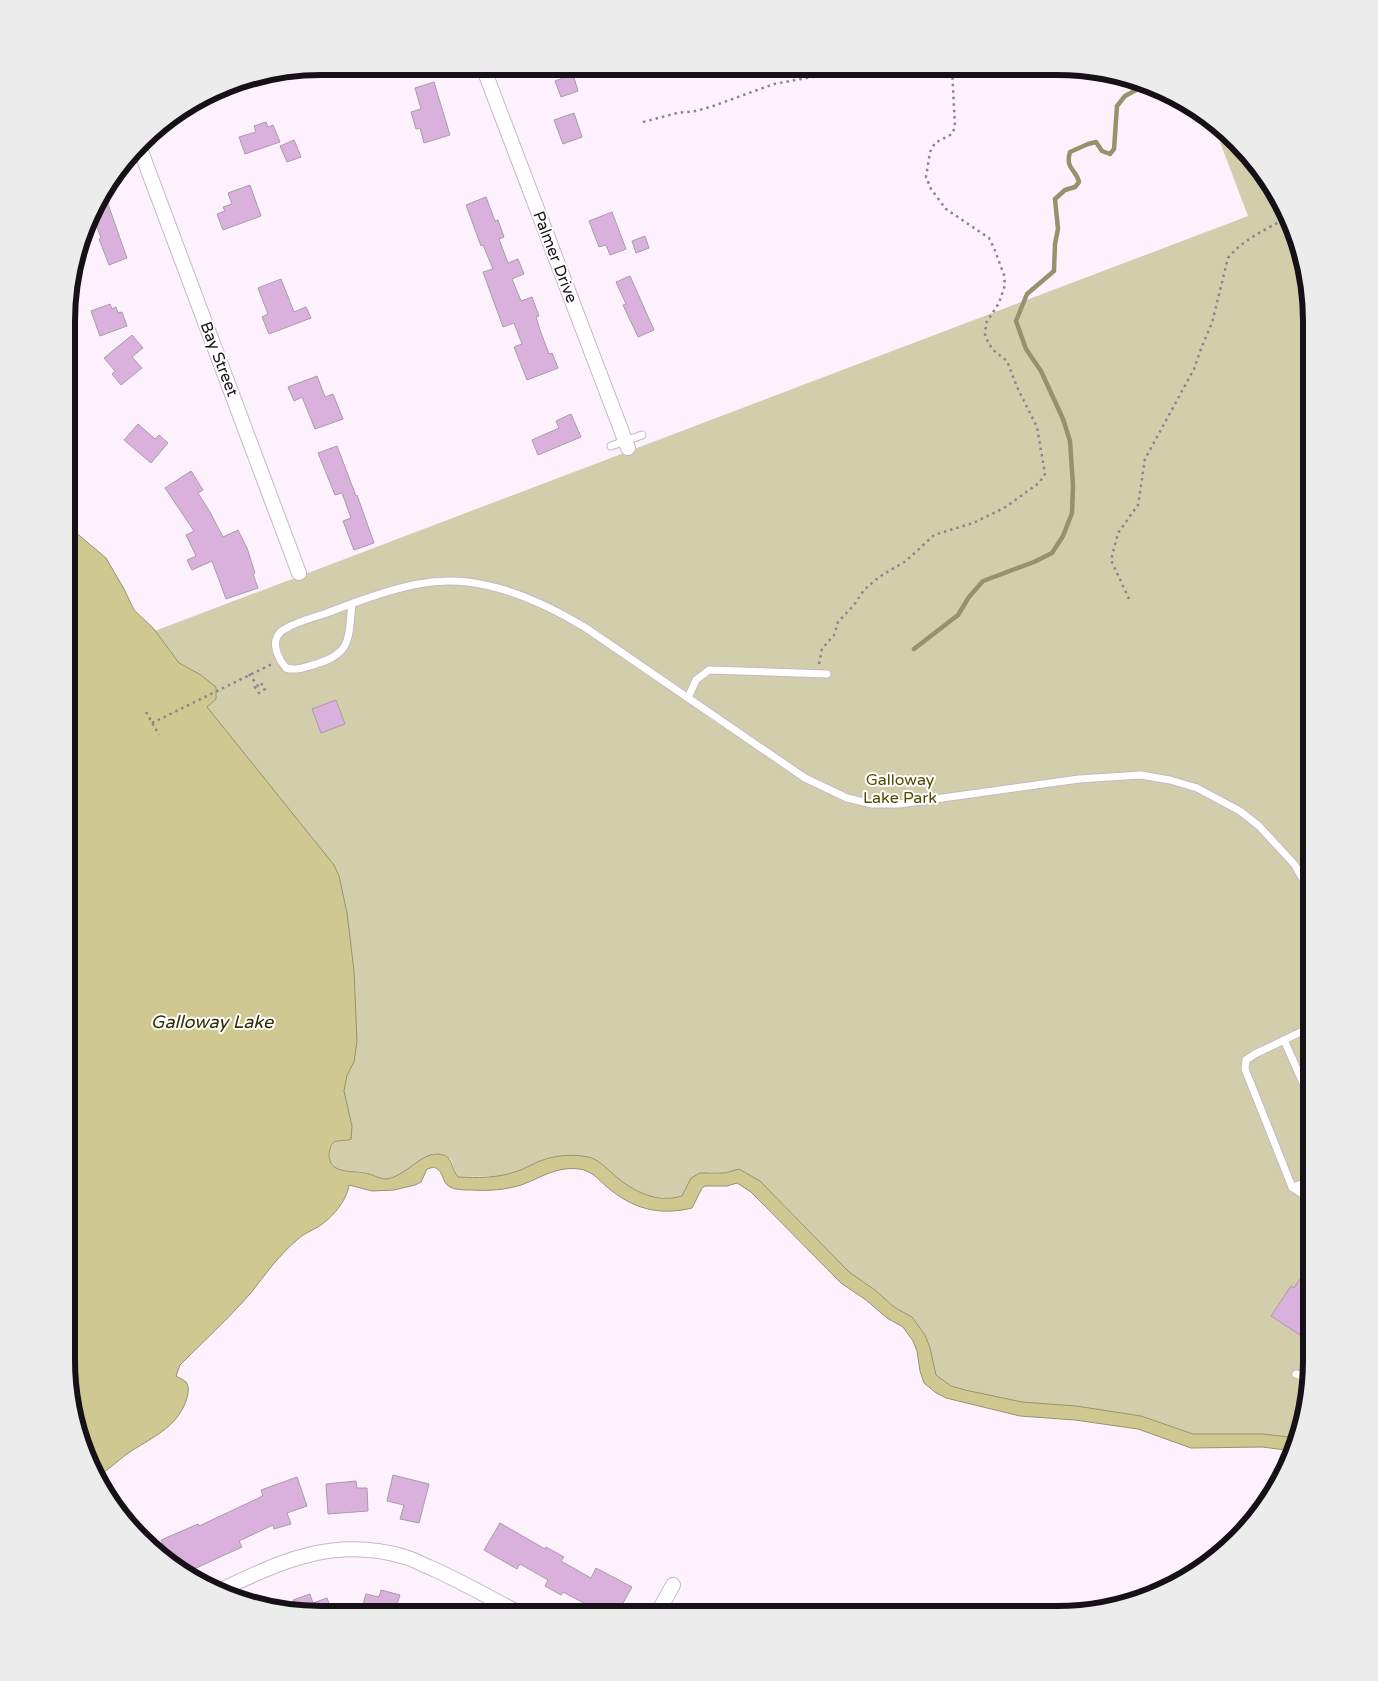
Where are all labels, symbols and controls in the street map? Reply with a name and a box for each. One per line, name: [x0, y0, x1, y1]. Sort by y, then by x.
street label: Palmer Drive: [528, 208, 582, 306]
street label: Bay Street: [196, 319, 242, 399]
park label: Galloway Lake Park: [863, 770, 937, 808]
water label: Galloway Lake: [151, 1011, 274, 1033]

